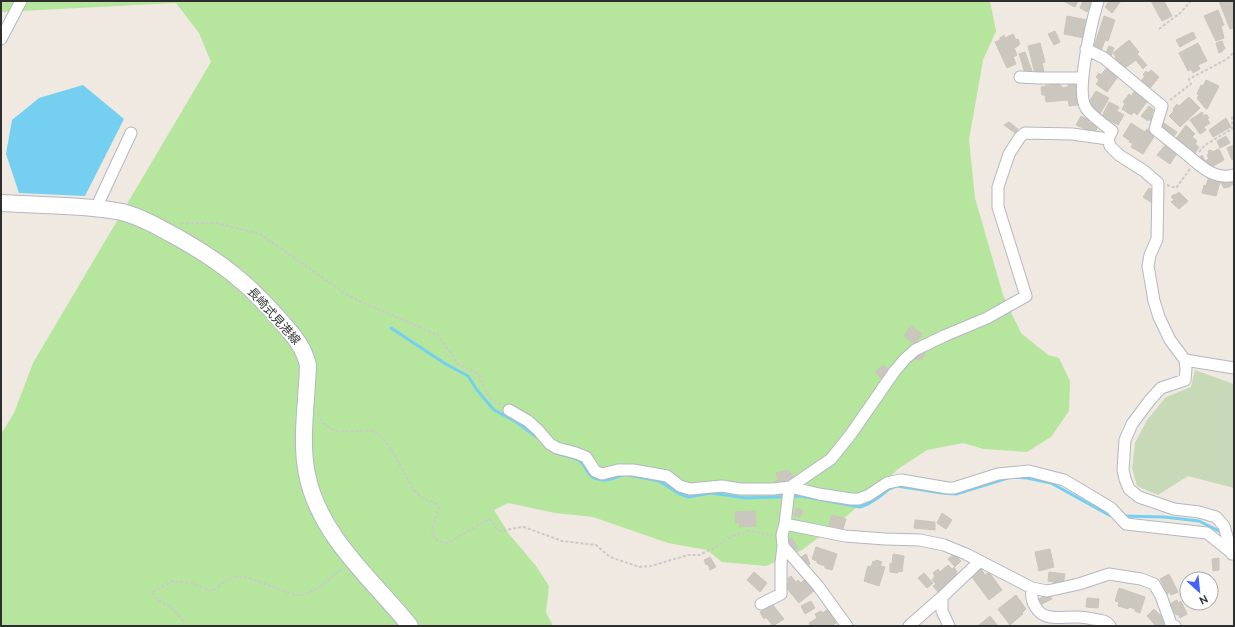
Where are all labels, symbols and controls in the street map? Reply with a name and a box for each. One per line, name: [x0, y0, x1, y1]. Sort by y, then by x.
street label: 長崎式見港線: [245, 285, 303, 347]
north arrow: [1179, 571, 1219, 611]
text: N: [1197, 593, 1210, 607]

